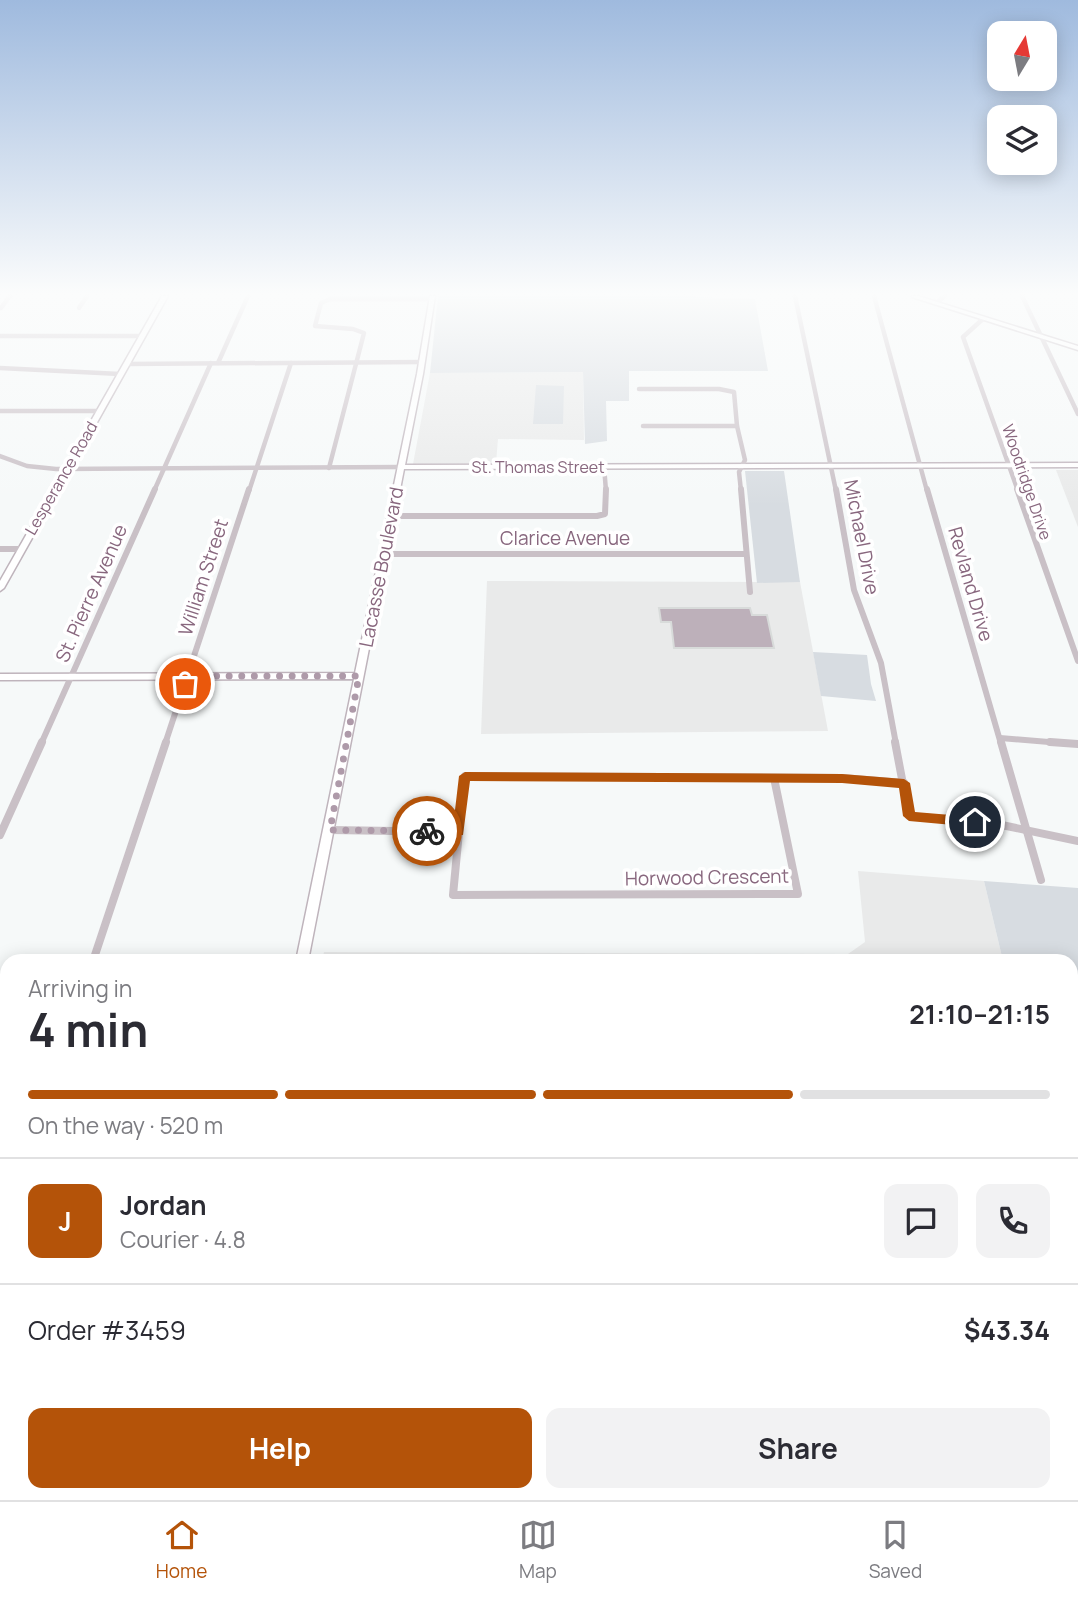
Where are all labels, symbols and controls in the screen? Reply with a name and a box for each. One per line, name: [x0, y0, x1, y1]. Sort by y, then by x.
north arrow: [987, 21, 1057, 91]
map controls: [987, 21, 1057, 175]
button: layers: [987, 105, 1057, 175]
street label: Lesperance Road: [20, 417, 102, 539]
street label: Woodridge Drive: [997, 421, 1057, 543]
street label: St. Thomas Street: [471, 456, 605, 478]
street label: Michael Drive: [838, 477, 886, 597]
street label: Lacasse Boulevard: [353, 485, 409, 649]
street label: William Street: [172, 515, 234, 639]
street label: St. Pierre Avenue: [49, 520, 133, 666]
street label: Revland Drive: [942, 524, 1000, 644]
street label: Clarice Avenue: [500, 525, 630, 551]
pin: [155, 654, 215, 714]
icon: bag: [166, 665, 204, 703]
pin: [945, 792, 1005, 852]
courier: [392, 796, 462, 866]
icon: home: [956, 803, 994, 841]
icon: bike: [408, 812, 446, 850]
street label: Horwood Crescent: [625, 863, 789, 891]
text: Arriving in: [28, 972, 133, 1004]
text: 21:10–21:15: [909, 996, 1050, 1032]
text: 4 min: [28, 998, 148, 1061]
text: On the way · 520 m: [28, 1109, 223, 1141]
button: chat: [884, 1184, 958, 1258]
button: phone: [976, 1184, 1050, 1258]
text: Jordan: [120, 1187, 206, 1223]
text: J: [58, 1203, 72, 1239]
text: Courier · 4.8: [120, 1223, 246, 1255]
text: Order #3459: [28, 1312, 186, 1348]
text: $43.34: [964, 1312, 1050, 1348]
button: Help: [28, 1408, 532, 1488]
button: Share: [546, 1408, 1050, 1488]
tab: Home: [156, 1516, 207, 1584]
tab: Map: [519, 1516, 557, 1584]
tab: Saved: [869, 1516, 922, 1584]

